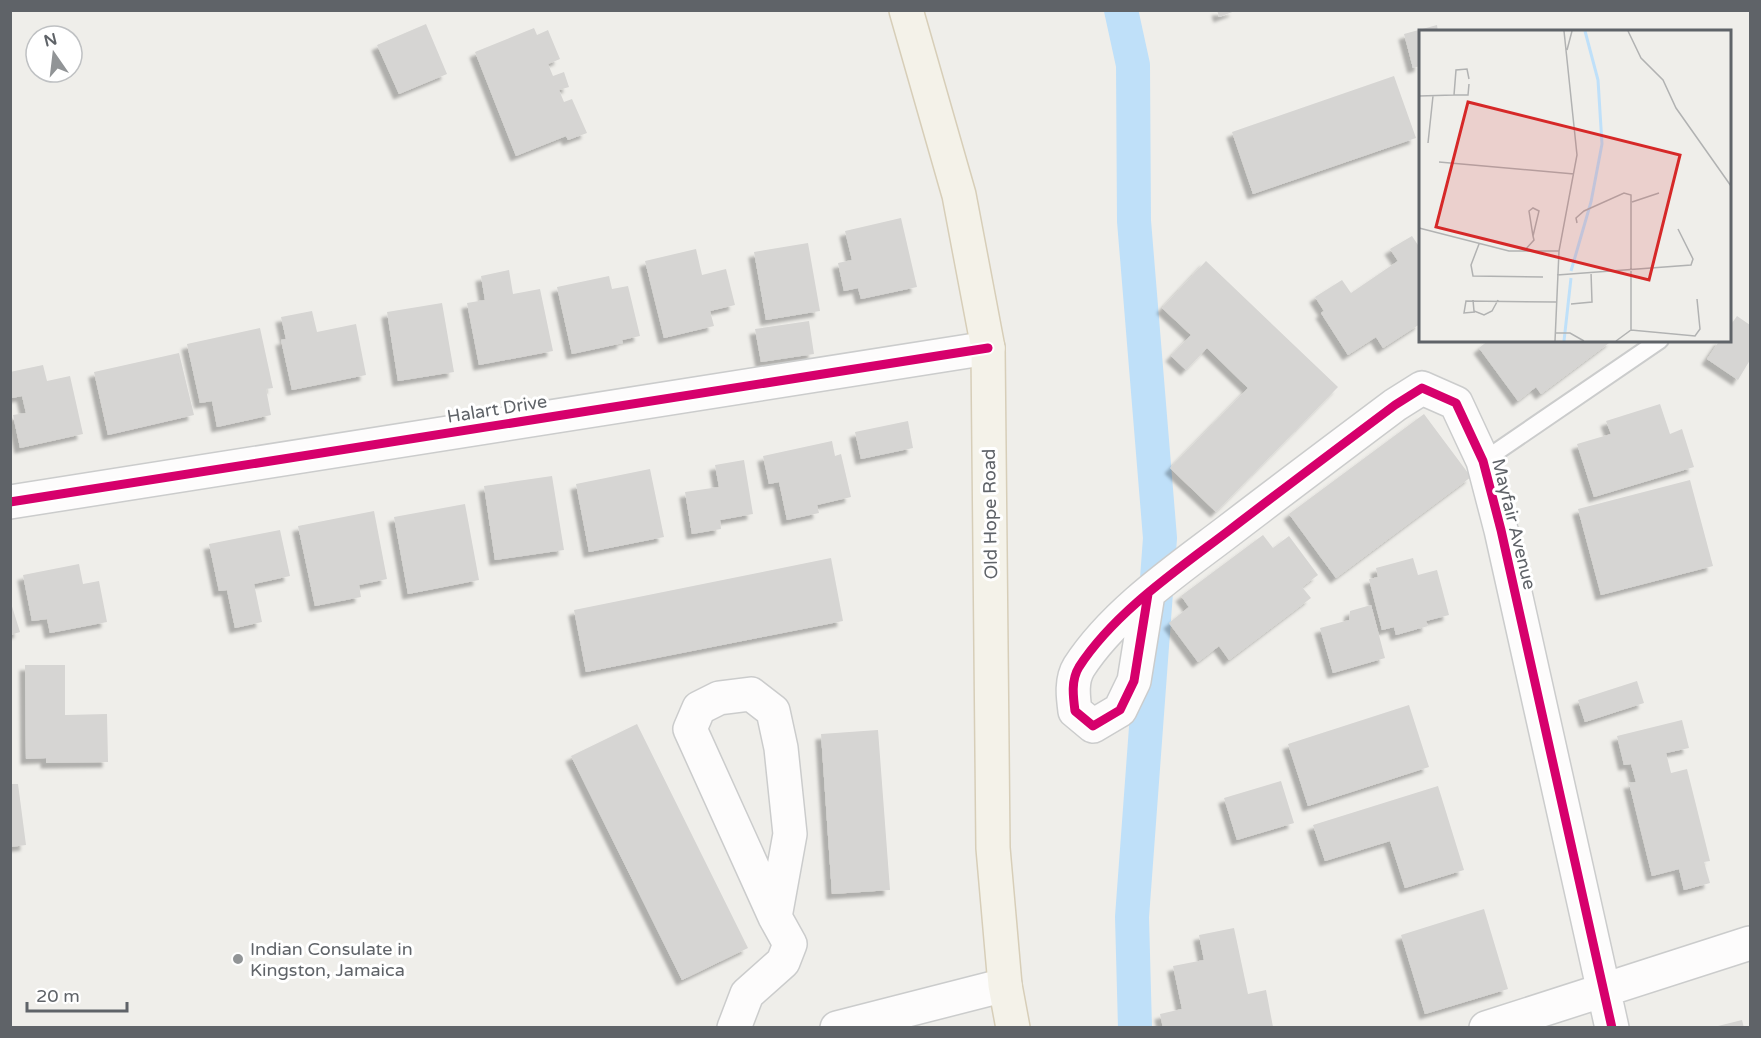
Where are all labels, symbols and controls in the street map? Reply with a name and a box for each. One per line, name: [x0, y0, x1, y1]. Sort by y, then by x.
north arrow: [24, 24, 84, 84]
text: N: [42, 29, 59, 52]
inset map: [1419, 30, 1731, 342]
street label: Halart Drive: [445, 390, 549, 428]
street label: Old Hope Road: [978, 448, 1002, 580]
street label: Mayfair Avenue: [1487, 456, 1541, 592]
place label: Indian Consulate in Kingston, Jamaica: [250, 938, 413, 981]
marker: Indian Consulate in Kingston, Jamaica: [231, 952, 245, 966]
scale bar: [27, 975, 128, 1013]
text: 20 m: [36, 985, 80, 1007]

